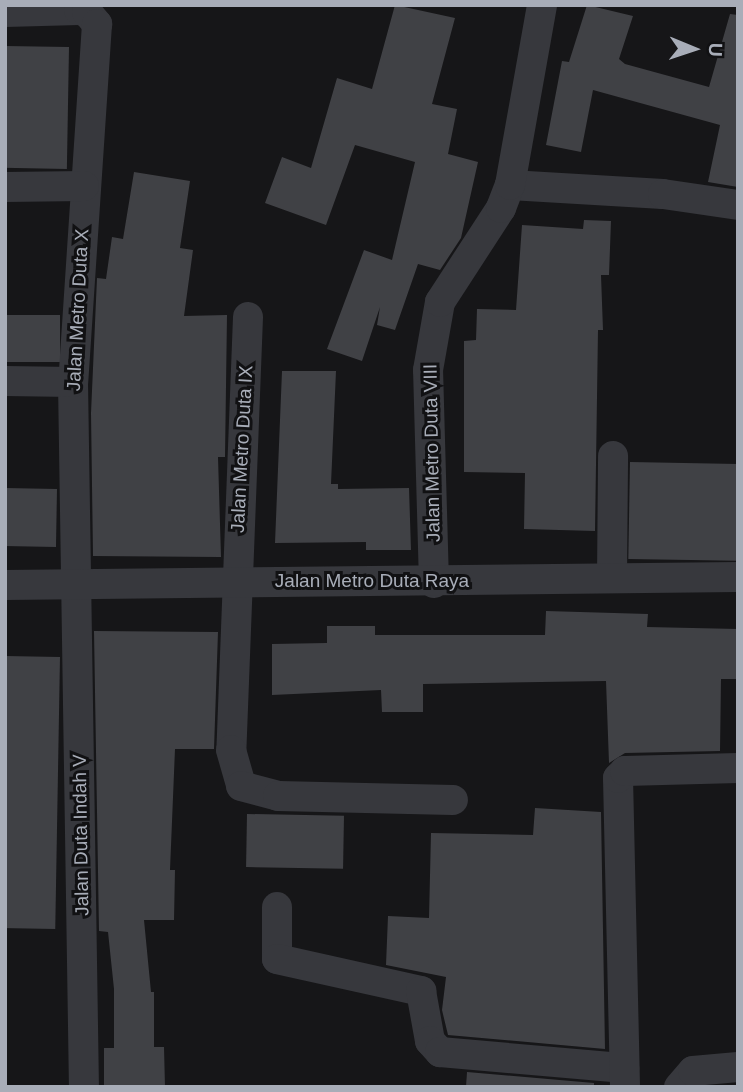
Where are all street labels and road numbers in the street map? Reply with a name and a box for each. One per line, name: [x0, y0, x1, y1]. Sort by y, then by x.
street label: Jalan Metro Duta X: [62, 228, 94, 392]
street label: Jalan Metro Duta VIII: [419, 364, 445, 542]
street label: Jalan Metro Duta IX: [226, 365, 258, 533]
street label: Jalan Metro Duta Raya: [275, 570, 469, 592]
street label: Jalan Duta Indah V: [68, 754, 94, 916]

